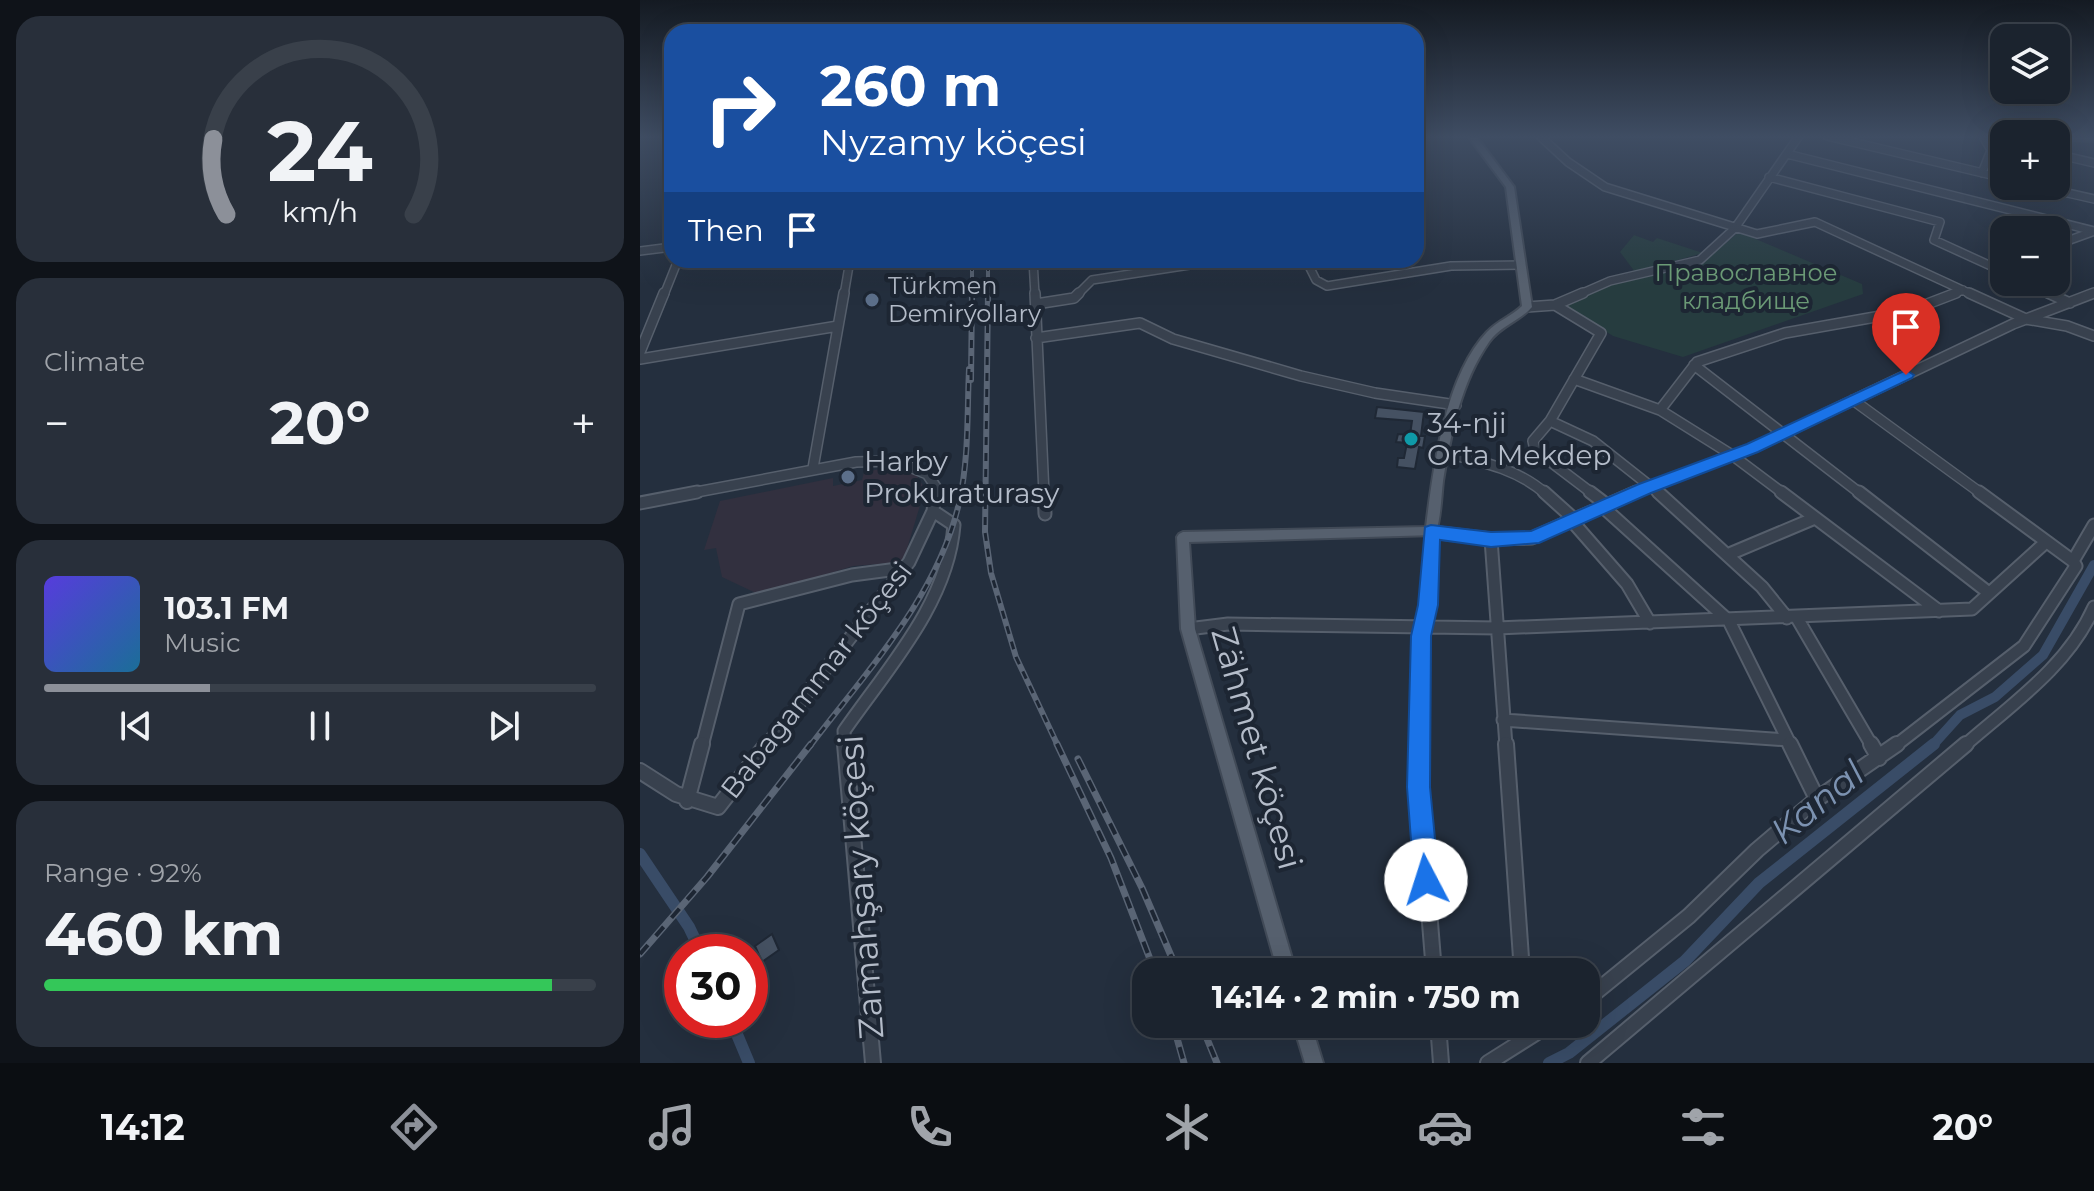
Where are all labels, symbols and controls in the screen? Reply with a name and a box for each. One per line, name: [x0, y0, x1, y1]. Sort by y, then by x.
map controls: [1990, 24, 2070, 296]
button: layers: [1990, 24, 2070, 104]
text: 260 m: [820, 52, 1001, 120]
icon: right: [688, 56, 792, 160]
text: 24: [267, 99, 373, 201]
text: Nyzamy köçesi: [820, 120, 1087, 164]
button: +: [1990, 120, 2070, 200]
text: km/h: [282, 194, 358, 229]
icon: arrive: [780, 208, 824, 252]
text: Then: [688, 212, 764, 249]
button: −: [1990, 216, 2070, 296]
park label: Православное кладбище: [1654, 258, 1838, 315]
place label: Türkmen Demirýollary: [888, 271, 1041, 328]
marker: Türkmen Demirýollary: [863, 291, 881, 309]
pin: [1872, 293, 1940, 375]
icon: arrive: [1884, 305, 1928, 349]
text: Climate: [44, 346, 145, 378]
text: 20°: [269, 386, 371, 459]
text: −: [44, 396, 69, 450]
text: +: [571, 396, 596, 450]
place label: 34-nji Orta Mekdep: [1427, 406, 1612, 472]
marker: 34-nji Orta Mekdep: [1402, 430, 1420, 448]
place label: Harby Prokuraturasy: [864, 444, 1060, 510]
marker: Harby Prokuraturasy: [839, 468, 857, 486]
street label: Babagammar köçesi: [713, 555, 919, 805]
text: 103.1 FM: [164, 590, 289, 627]
street label: Zähmet köçesi: [1202, 622, 1312, 874]
text: Music: [164, 627, 241, 659]
icon: previous: [114, 704, 158, 748]
icon: pause: [298, 704, 342, 748]
icon: next: [482, 704, 526, 748]
street label: Zamahşary köçesi: [829, 734, 893, 1040]
water label: Kanal: [1761, 751, 1873, 853]
position arrow: [1384, 838, 1468, 922]
text: Range · 92%: [44, 857, 202, 889]
text: 460 km: [44, 897, 283, 970]
speed limit sign: 30: [664, 934, 768, 1038]
text: 14:14 · 2 min · 750 m: [1212, 979, 1520, 1016]
icon: directions: [386, 1099, 442, 1155]
icon: music: [644, 1099, 700, 1155]
icon: phone: [902, 1099, 958, 1155]
icon: climate: [1159, 1099, 1215, 1155]
icon: car: [1417, 1099, 1473, 1155]
icon: filters: [1675, 1099, 1731, 1155]
text: 14:12: [101, 1105, 185, 1149]
text: 20°: [1932, 1105, 1993, 1149]

